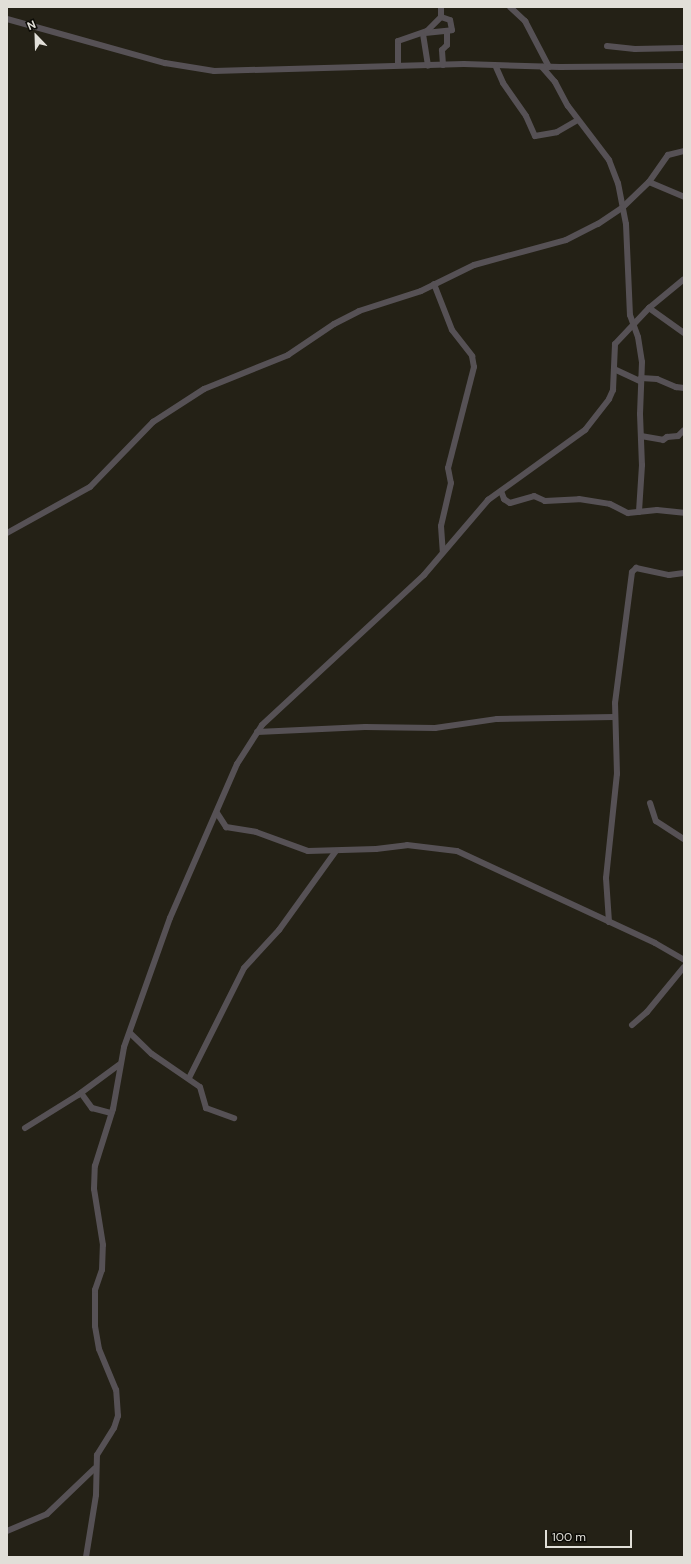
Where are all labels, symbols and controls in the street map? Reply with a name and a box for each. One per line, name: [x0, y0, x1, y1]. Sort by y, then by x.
north arrow: [16, 16, 56, 56]
text: N: [25, 17, 38, 33]
scale bar: [547, 1522, 634, 1548]
text: 100 m: [552, 1529, 586, 1545]

